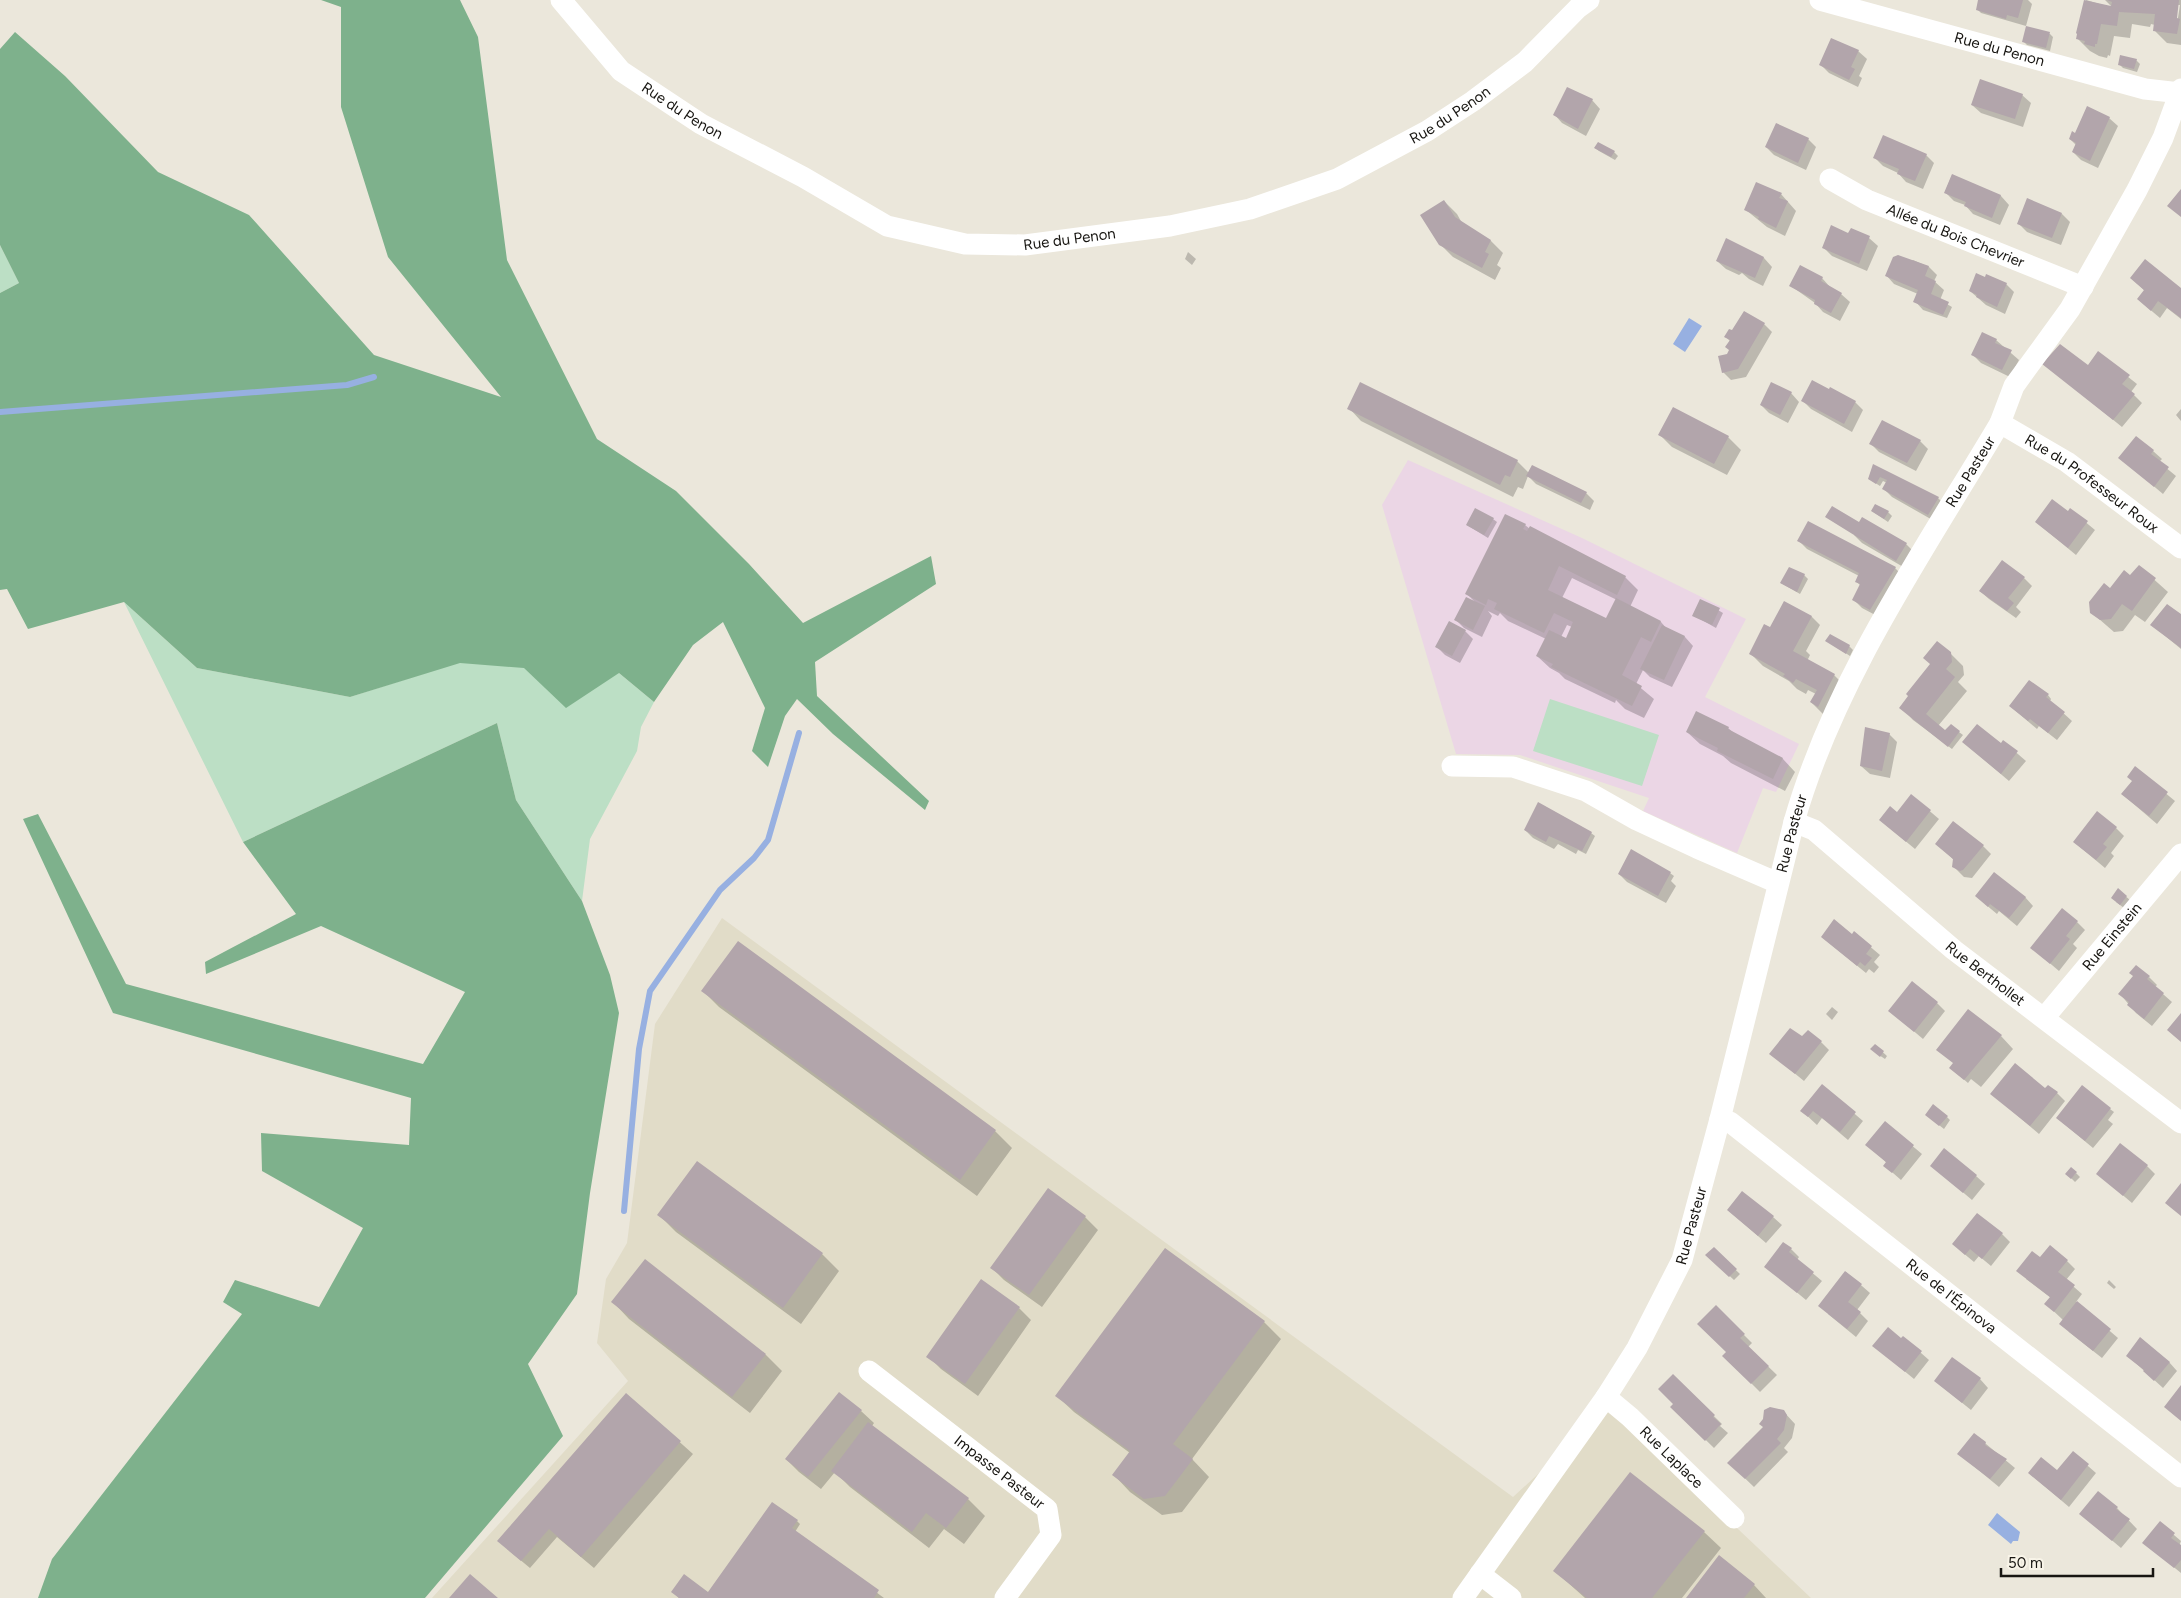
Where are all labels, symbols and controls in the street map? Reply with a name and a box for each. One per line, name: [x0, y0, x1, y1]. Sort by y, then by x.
street label: Rue du Penon: [1952, 28, 2047, 70]
street label: Rue du Penon: [638, 78, 726, 143]
street label: Rue du Penon: [1406, 82, 1494, 148]
street label: Allée du Bois Chevrier: [1884, 200, 2027, 271]
street label: Rue du Penon: [1022, 224, 1117, 254]
street label: Rue du Professeur Roux: [2022, 430, 2162, 537]
street label: Rue Pasteur: [1942, 433, 1999, 511]
street label: Rue Pasteur: [1773, 792, 1811, 874]
street label: Rue Einstein: [2078, 899, 2146, 974]
street label: Rue Berthollet: [1942, 938, 2029, 1010]
street label: Rue Pasteur: [1672, 1185, 1710, 1267]
street label: Rue de l'Épinova: [1902, 1255, 2000, 1337]
street label: Rue Laplace: [1636, 1422, 1707, 1492]
street label: Impasse Pasteur: [950, 1431, 1048, 1513]
scale bar: [2001, 1546, 2154, 1578]
text: 50 m: [2008, 1554, 2043, 1572]

